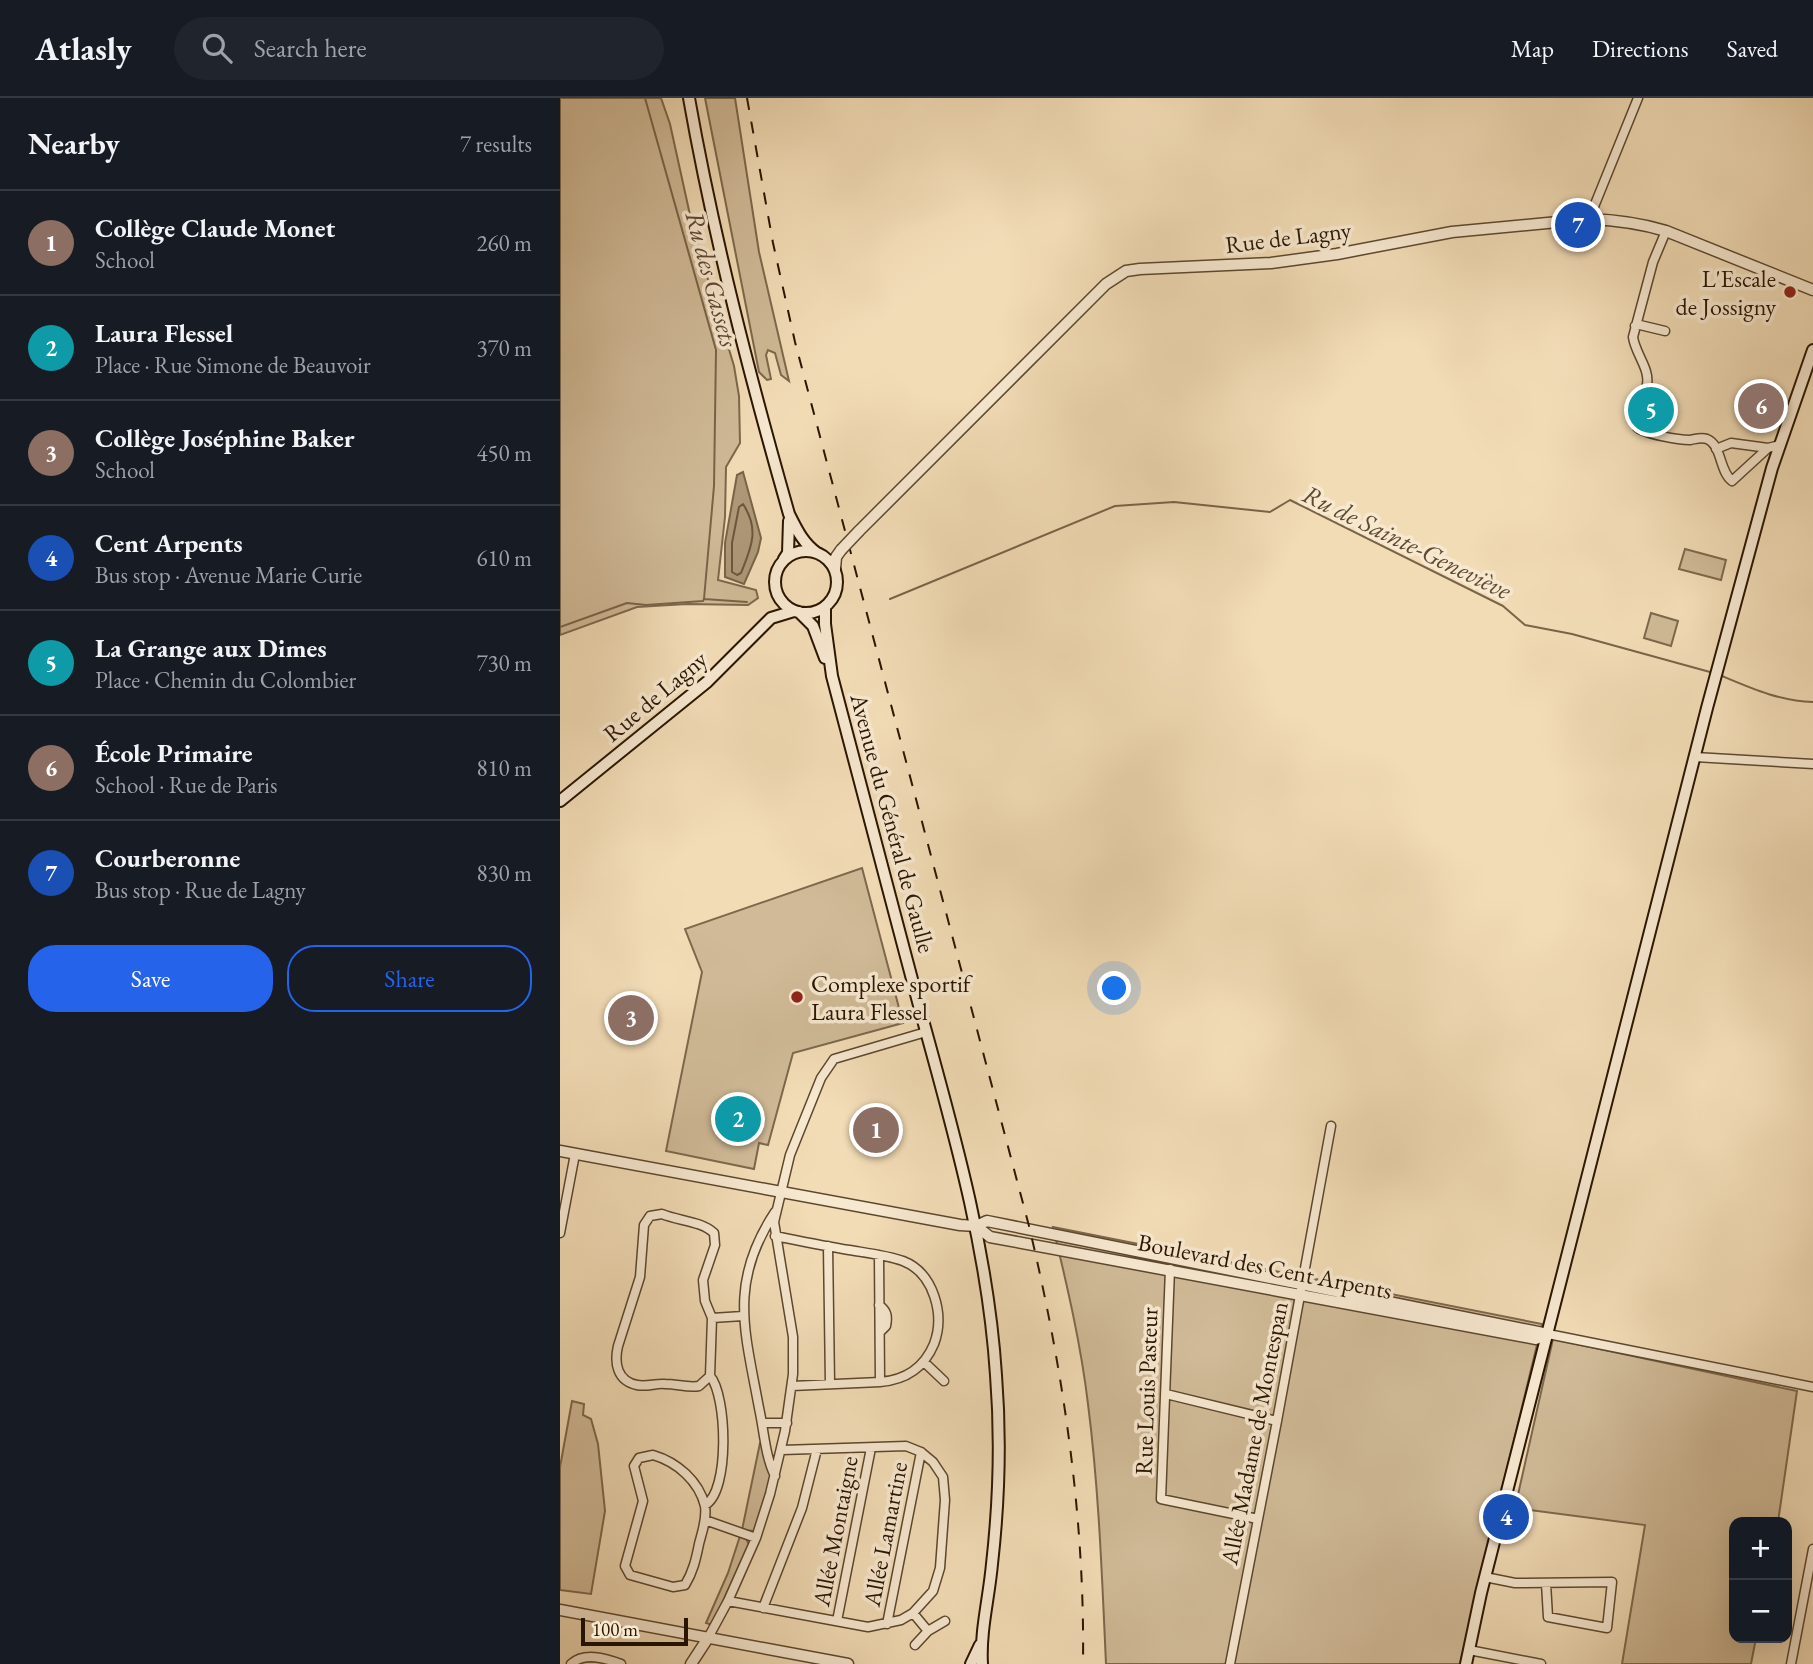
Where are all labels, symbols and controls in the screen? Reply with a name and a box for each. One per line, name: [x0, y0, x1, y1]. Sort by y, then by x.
search box: [174, 17, 664, 80]
text: Atlasly: [35, 27, 132, 70]
icon: search: [198, 29, 236, 67]
text: Search here: [254, 31, 367, 65]
text: Map: [1511, 33, 1554, 64]
text: Directions: [1592, 33, 1689, 64]
text: Saved: [1727, 33, 1778, 64]
text: Nearby: [28, 124, 120, 163]
text: 7 results: [460, 129, 532, 159]
pin: 7: [1555, 199, 1601, 251]
water label: Ru des Gassets: [678, 207, 747, 352]
text: Collège Claude Monet: [95, 211, 335, 245]
street label: Rue de Lagny: [1223, 214, 1353, 260]
text: 1: [45, 228, 57, 258]
text: 260 m: [476, 228, 532, 258]
text: School: [95, 245, 155, 275]
place label: L'Escale de Jossigny: [1676, 263, 1776, 322]
marker: L'Escale de Jossigny: [1782, 284, 1798, 300]
text: Laura Flessel: [95, 316, 233, 350]
text: 2: [45, 333, 57, 363]
text: 370 m: [476, 333, 532, 363]
text: Place · Rue Simone de Beauvoir: [95, 350, 371, 380]
pin: 6: [1738, 380, 1784, 432]
pin: 5: [1628, 384, 1674, 436]
text: Collège Joséphine Baker: [95, 421, 355, 455]
text: 3: [45, 438, 57, 468]
text: 450 m: [476, 438, 532, 468]
text: School: [95, 455, 155, 485]
water label: Ru de Sainte-Geneviève: [1297, 477, 1518, 608]
text: Cent Arpents: [95, 526, 243, 560]
text: 4: [45, 543, 57, 573]
text: 610 m: [476, 543, 532, 573]
text: Bus stop · Avenue Marie Curie: [95, 560, 362, 590]
text: La Grange aux Dimes: [95, 631, 327, 665]
street label: Rue de Lagny: [597, 643, 714, 749]
text: 5: [45, 648, 57, 678]
text: 730 m: [476, 648, 532, 678]
text: Place · Chemin du Colombier: [95, 665, 356, 695]
street label: Avenue du Général de Gaulle: [843, 689, 943, 956]
text: École Primaire: [95, 736, 253, 770]
text: 6: [45, 753, 57, 783]
text: 810 m: [476, 753, 532, 783]
text: School · Rue de Paris: [95, 770, 277, 800]
text: Courberonne: [95, 841, 240, 875]
text: 7: [45, 858, 57, 888]
text: 830 m: [476, 858, 532, 888]
text: Bus stop · Rue de Lagny: [95, 875, 306, 905]
button: Save: [28, 945, 273, 1012]
button: Share: [287, 945, 532, 1012]
place label: Complexe sportif Laura Flessel: [811, 968, 974, 1027]
your location: [1097, 971, 1131, 1005]
marker: Complexe sportif Laura Flessel: [789, 989, 805, 1005]
pin: 3: [608, 992, 654, 1044]
pin: 2: [715, 1093, 761, 1145]
pin: 1: [853, 1104, 899, 1156]
street label: Boulevard des Cent Arpents: [1135, 1226, 1395, 1306]
street label: Allée Madame de Montespan: [1213, 1298, 1295, 1568]
street label: Rue Louis Pasteur: [1128, 1307, 1164, 1475]
street label: Allée Montaigne: [805, 1453, 865, 1610]
street label: Allée Lamartine: [856, 1459, 914, 1610]
pin: 4: [1483, 1491, 1529, 1543]
map controls: [1729, 1517, 1792, 1643]
button: +: [1729, 1517, 1792, 1580]
button: −: [1729, 1580, 1792, 1643]
scale bar: [581, 1615, 688, 1647]
text: 100 m: [592, 1617, 638, 1642]

